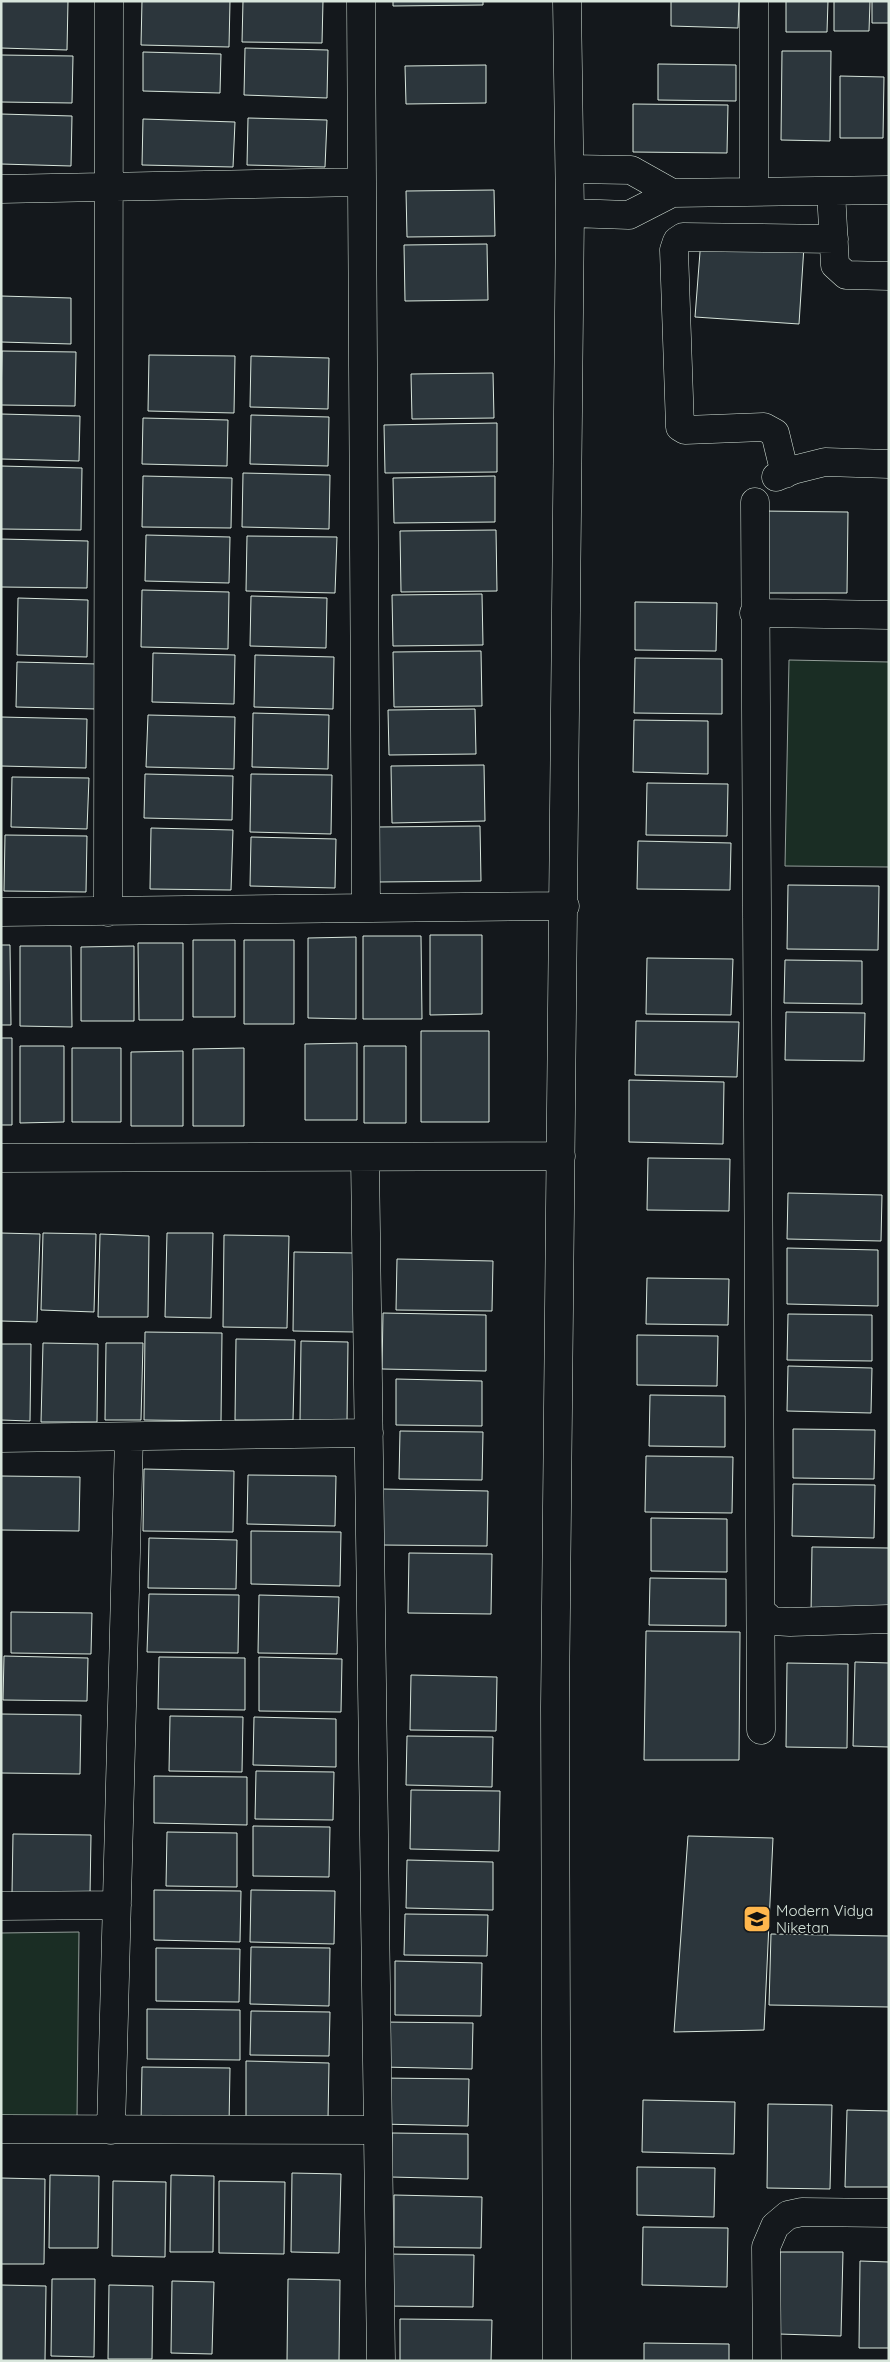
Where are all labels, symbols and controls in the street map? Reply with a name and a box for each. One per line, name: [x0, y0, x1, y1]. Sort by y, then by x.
place label: Modern Vidya Niketan: [776, 1901, 873, 1937]
school or university icon: Modern Vidya Niketan: [742, 1904, 772, 1934]

